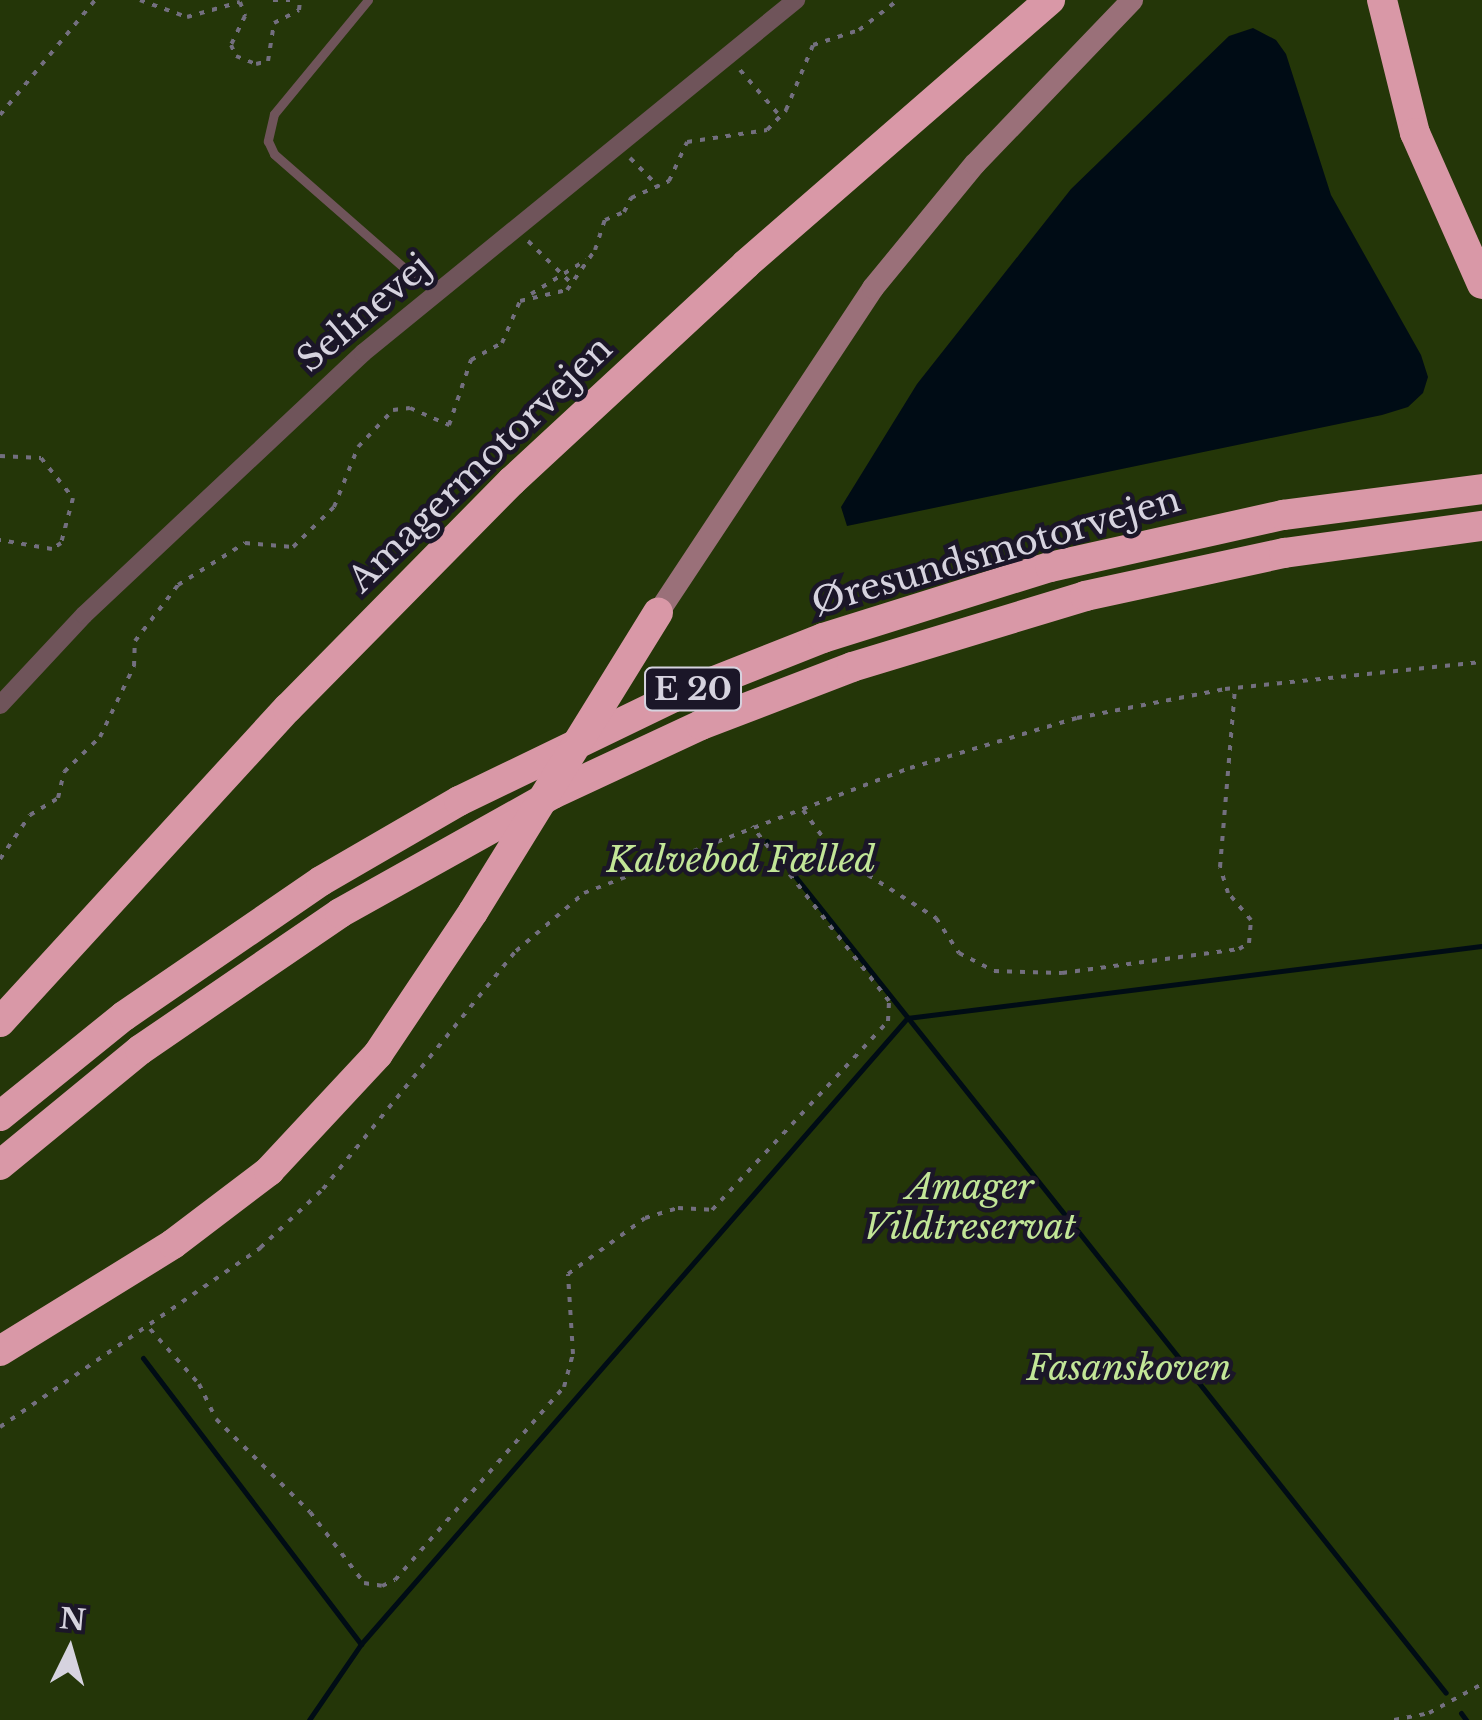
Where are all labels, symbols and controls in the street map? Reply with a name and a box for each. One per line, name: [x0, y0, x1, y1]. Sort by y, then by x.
street label: Selinevej: [289, 245, 439, 381]
street label: Amagermotorvejen: [339, 327, 621, 601]
street label: Øresundsmotorvejen: [807, 478, 1185, 624]
road number: E 20: [643, 662, 743, 716]
park label: Kalvebod Fælled: [606, 839, 876, 881]
park label: Amager Vildtreservat: [864, 1166, 1076, 1248]
park label: Fasanskoven: [1027, 1347, 1231, 1389]
north arrow: [20, 1600, 120, 1700]
text: N: [58, 1601, 87, 1638]

